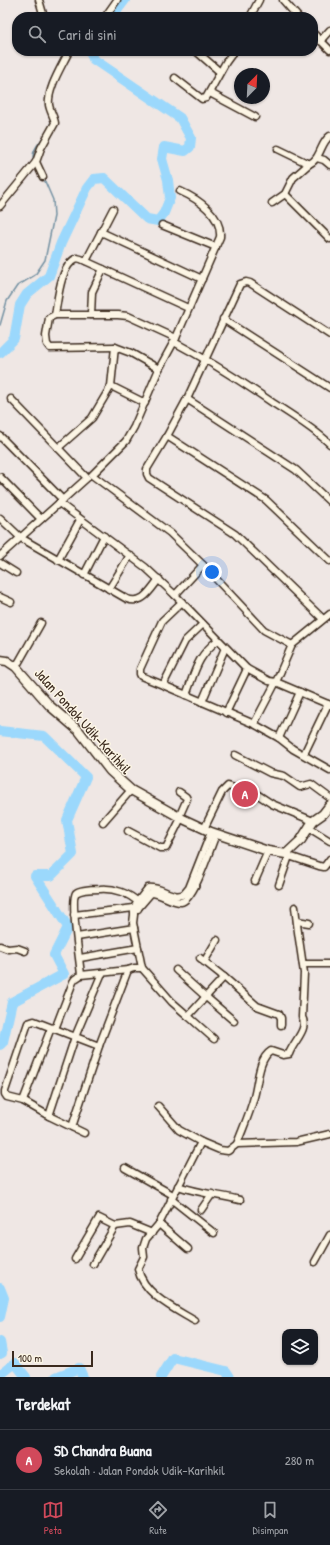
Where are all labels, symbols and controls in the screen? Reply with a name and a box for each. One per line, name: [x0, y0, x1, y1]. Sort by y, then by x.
search box: [12, 12, 318, 56]
icon: search: [26, 23, 48, 45]
text: Cari di sini: [58, 24, 117, 45]
north arrow: [234, 68, 270, 104]
your location: [202, 562, 222, 582]
street label: Jalan Pondok Udik–Karihkil: [31, 664, 136, 778]
pin: A: [232, 779, 258, 809]
map controls: [282, 1329, 318, 1365]
button: layers: [282, 1329, 318, 1365]
scale bar: [12, 1349, 93, 1368]
text: 100 m: [18, 1351, 42, 1365]
text: Terdekat: [16, 1392, 70, 1415]
text: SD Chandra Buana: [54, 1440, 152, 1461]
text: A: [26, 1451, 32, 1469]
text: 280 m: [285, 1451, 314, 1469]
text: Sekolah · Jalan Pondok Udik–Karihkil: [54, 1461, 225, 1479]
tab: Peta: [42, 1499, 64, 1537]
tab: Rute: [147, 1499, 169, 1537]
tab: Disimpan: [252, 1499, 288, 1537]

